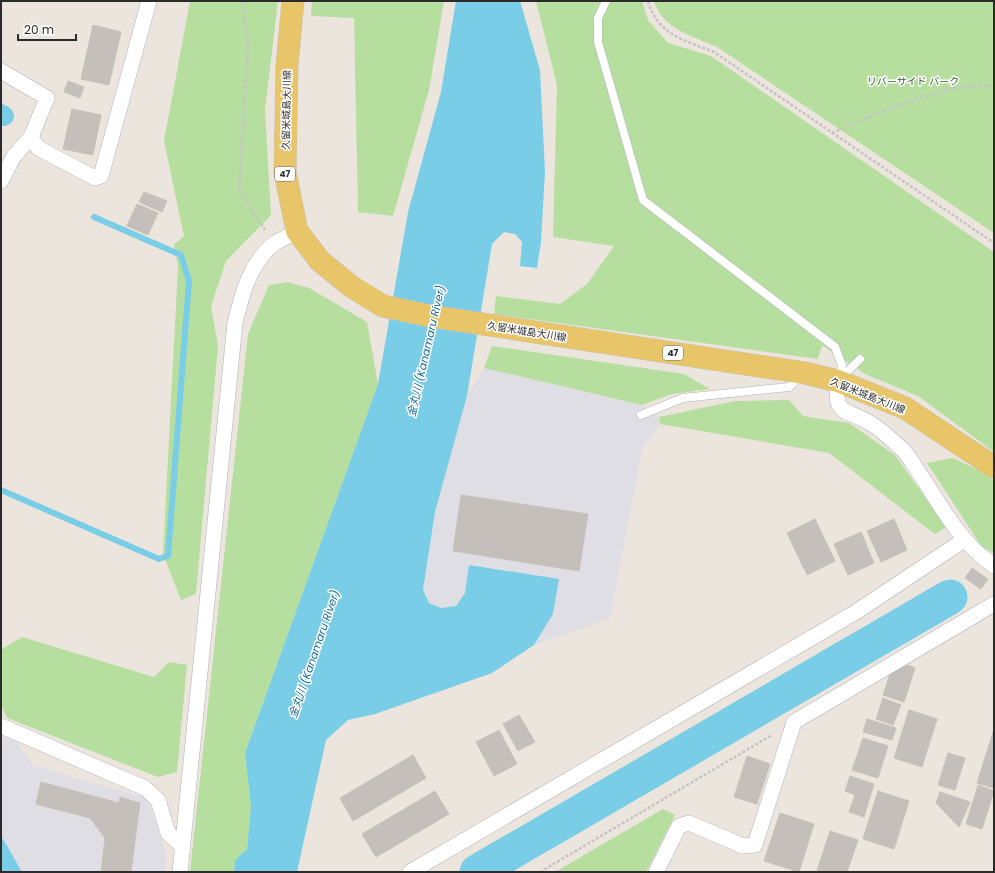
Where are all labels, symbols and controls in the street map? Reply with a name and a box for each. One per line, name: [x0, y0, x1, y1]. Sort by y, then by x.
scale bar: [18, 16, 76, 42]
text: 20 m: [24, 21, 54, 38]
street label: 久留米城島大川線: [278, 70, 295, 150]
park label: リバーサイド パーク: [867, 74, 959, 89]
road number: 47: [275, 167, 295, 181]
water label: 金丸川 (Kanamaru River): [403, 284, 449, 418]
street label: 久留米城島大川線: [486, 318, 568, 345]
road number: 47: [663, 346, 683, 360]
street label: 久留米城島大川線: [828, 374, 908, 417]
water label: 金丸川 (Kanamaru River): [285, 588, 343, 720]

